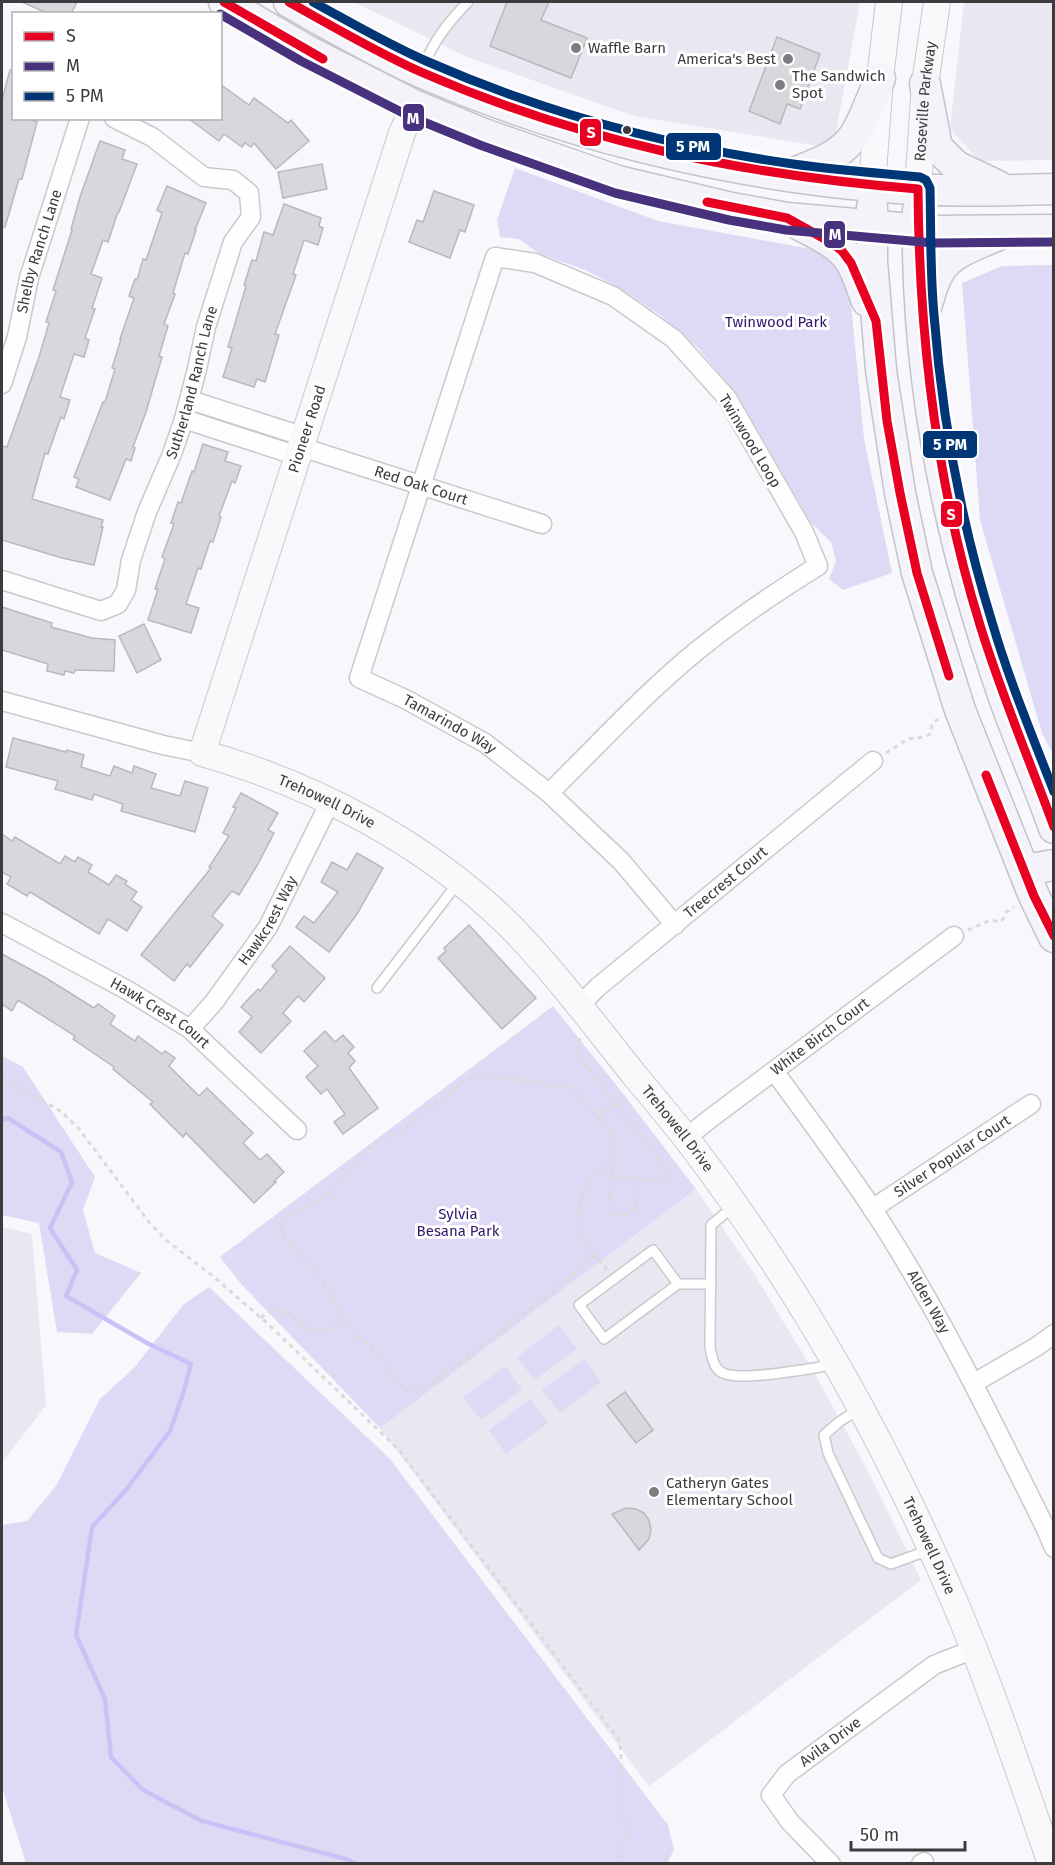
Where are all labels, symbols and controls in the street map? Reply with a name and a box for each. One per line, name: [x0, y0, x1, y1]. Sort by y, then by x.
legend: [12, 12, 222, 120]
text: S: [66, 25, 76, 47]
place label: Waffle Barn: [588, 39, 666, 57]
street label: Roseville Parkway: [911, 39, 940, 162]
marker: Waffle Barn: [569, 41, 583, 55]
place label: America's Best: [677, 50, 777, 68]
marker: America's Best: [781, 52, 795, 66]
text: M: [66, 55, 80, 77]
place label: The Sandwich Spot: [792, 67, 886, 102]
marker: The Sandwich Spot: [773, 78, 787, 92]
text: 5 PM: [66, 85, 104, 107]
line badge: M: [402, 103, 425, 132]
text: M: [407, 109, 420, 128]
line badge: S: [579, 118, 602, 147]
text: S: [586, 123, 596, 142]
unlabelled marker: [621, 124, 633, 136]
line badge: 5 PM: [665, 132, 722, 161]
text: 5 PM: [676, 137, 710, 156]
street label: Shelby Ranch Lane: [13, 187, 66, 315]
line badge: M: [823, 220, 846, 249]
text: M: [829, 225, 842, 244]
street label: Sutherland Ranch Lane: [162, 303, 221, 461]
park label: Twinwood Park: [725, 313, 827, 331]
street label: Pioneer Road: [284, 383, 330, 475]
street label: Twinwood Loop: [715, 391, 785, 491]
line badge: 5 PM: [922, 430, 978, 459]
text: 5 PM: [933, 435, 967, 454]
street label: Red Oak Court: [372, 462, 470, 509]
line badge: S: [940, 500, 963, 528]
text: S: [946, 505, 956, 524]
street label: Tamarindo Way: [400, 691, 501, 758]
street label: Trehowell Drive: [276, 771, 379, 832]
street label: Treecrest Court: [680, 842, 772, 922]
street label: Hawkcrest Way: [234, 872, 301, 969]
street label: Hawk Crest Court: [107, 974, 214, 1052]
street label: White Birch Court: [767, 993, 873, 1079]
street label: Trehowell Drive: [638, 1082, 717, 1175]
street label: Silver Popular Court: [891, 1111, 1014, 1201]
park label: Sylvia Besana Park: [417, 1205, 500, 1240]
street label: Alden Way: [904, 1267, 954, 1337]
place label: Catheryn Gates Elementary School: [666, 1474, 794, 1509]
marker: Catheryn Gates Elementary School: [647, 1485, 661, 1499]
street label: Trehowell Drive: [899, 1494, 959, 1597]
street label: Avila Drive: [796, 1713, 865, 1771]
scale bar: [851, 1814, 965, 1852]
text: 50 m: [860, 1824, 899, 1846]

